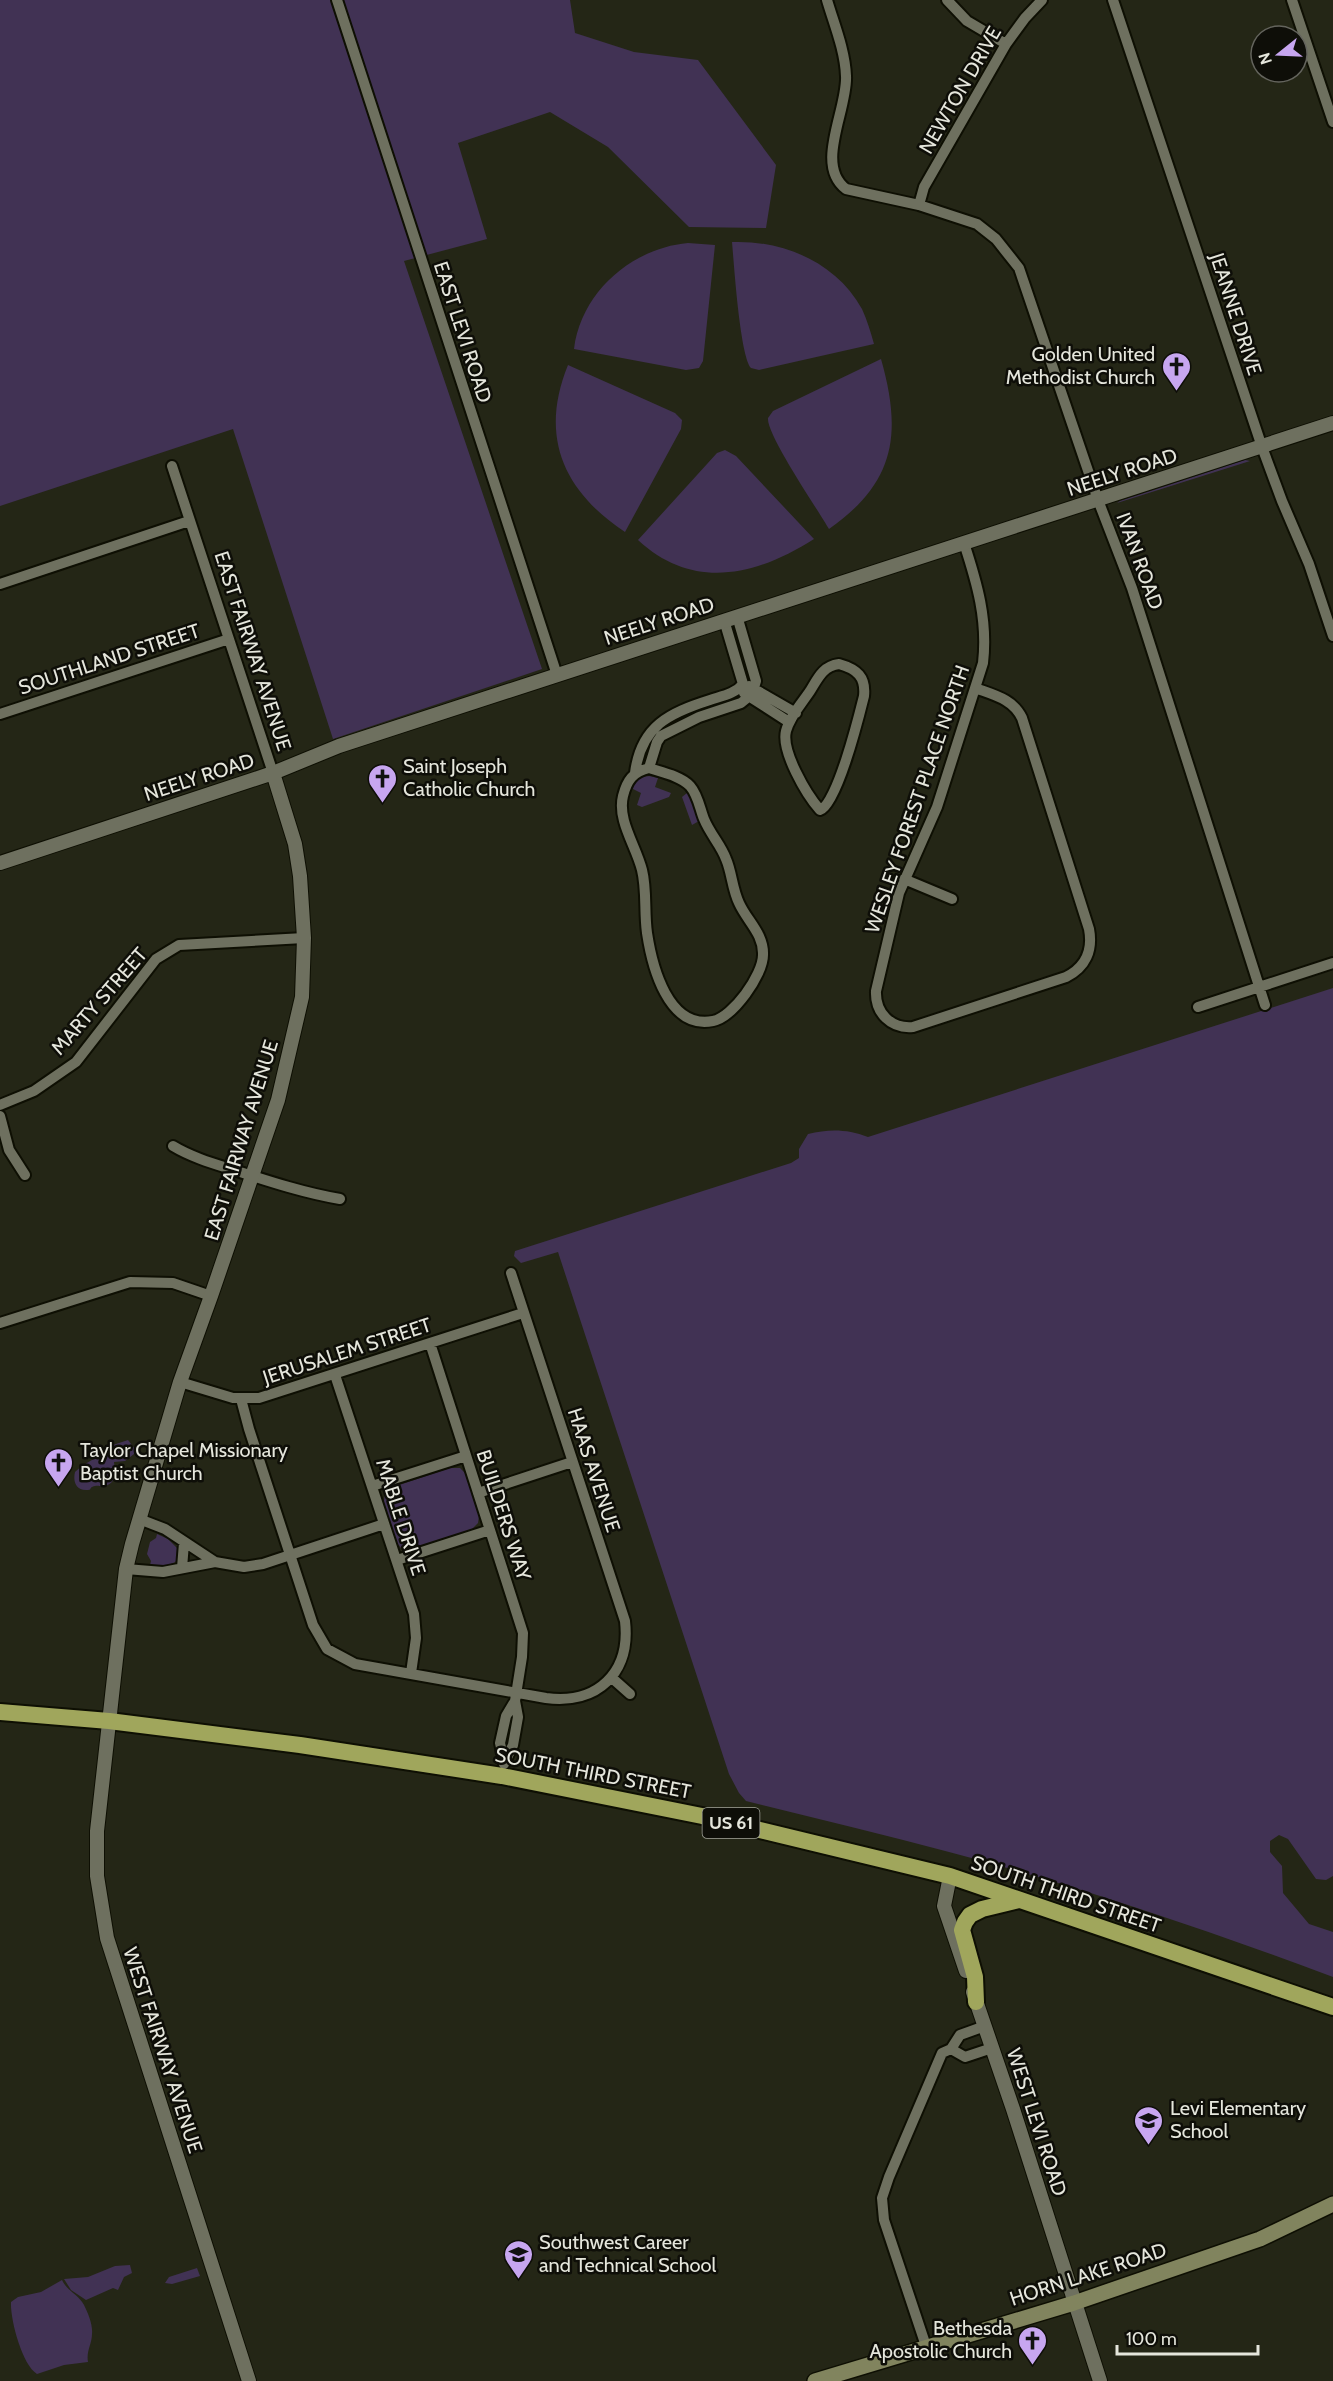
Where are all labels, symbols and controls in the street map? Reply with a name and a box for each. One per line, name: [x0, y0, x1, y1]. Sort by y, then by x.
street label: NEWTON DRIVE: [914, 22, 1006, 158]
north arrow: [1249, 24, 1309, 84]
text: N: [1254, 50, 1276, 67]
street label: JEANNE DRIVE: [1205, 249, 1267, 378]
street label: EAST LEVI ROAD: [429, 258, 497, 406]
place label: Golden United Methodist Church: [1006, 342, 1155, 389]
church icon: Golden United Methodist Church: [1160, 350, 1192, 392]
street label: NEELY ROAD: [1064, 443, 1180, 501]
street label: IVAN ROAD: [1111, 509, 1169, 613]
street label: EAST FAIRWAY AVENUE: [209, 548, 297, 754]
street label: NEELY ROAD: [601, 592, 717, 650]
street label: SOUTHLAND STREET: [15, 618, 203, 700]
street label: WESLEY FOREST PLACE NORTH: [860, 662, 974, 936]
street label: NEELY ROAD: [141, 748, 257, 806]
place label: Saint Joseph Catholic Church: [403, 754, 535, 801]
church icon: Saint Joseph Catholic Church: [366, 762, 398, 804]
street label: MARTY STREET: [46, 942, 152, 1059]
street label: EAST FAIRWAY AVENUE: [199, 1037, 283, 1243]
street label: JERUSALEM STREET: [259, 1312, 435, 1390]
street label: HAAS AVENUE: [563, 1405, 625, 1535]
place label: Taylor Chapel Missionary Baptist Church: [80, 1438, 288, 1485]
church icon: Taylor Chapel Missionary Baptist Church: [43, 1446, 75, 1488]
street label: BUILDERS WAY: [472, 1447, 537, 1584]
street label: MABLE DRIVE: [371, 1456, 431, 1578]
street label: SOUTH THIRD STREET: [493, 1742, 693, 1804]
road number: US 61: [702, 1808, 760, 1838]
street label: SOUTH THIRD STREET: [968, 1850, 1164, 1938]
street label: WEST FAIRWAY AVENUE: [118, 1944, 208, 2156]
street label: WEST LEVI ROAD: [1002, 2045, 1072, 2199]
place label: Levi Elementary School: [1170, 2096, 1306, 2143]
school or university icon: Levi Elementary School: [1133, 2104, 1165, 2146]
place label: Southwest Career and Technical School: [539, 2230, 717, 2277]
street label: HORN LAKE ROAD: [1007, 2237, 1169, 2311]
school or university icon: Southwest Career and Technical School: [502, 2238, 534, 2280]
place label: Bethesda Apostolic Church: [869, 2316, 1012, 2363]
scale bar: [1117, 2318, 1258, 2356]
church icon: Bethesda Apostolic Church: [1017, 2324, 1049, 2366]
text: 100 m: [1126, 2328, 1177, 2350]

